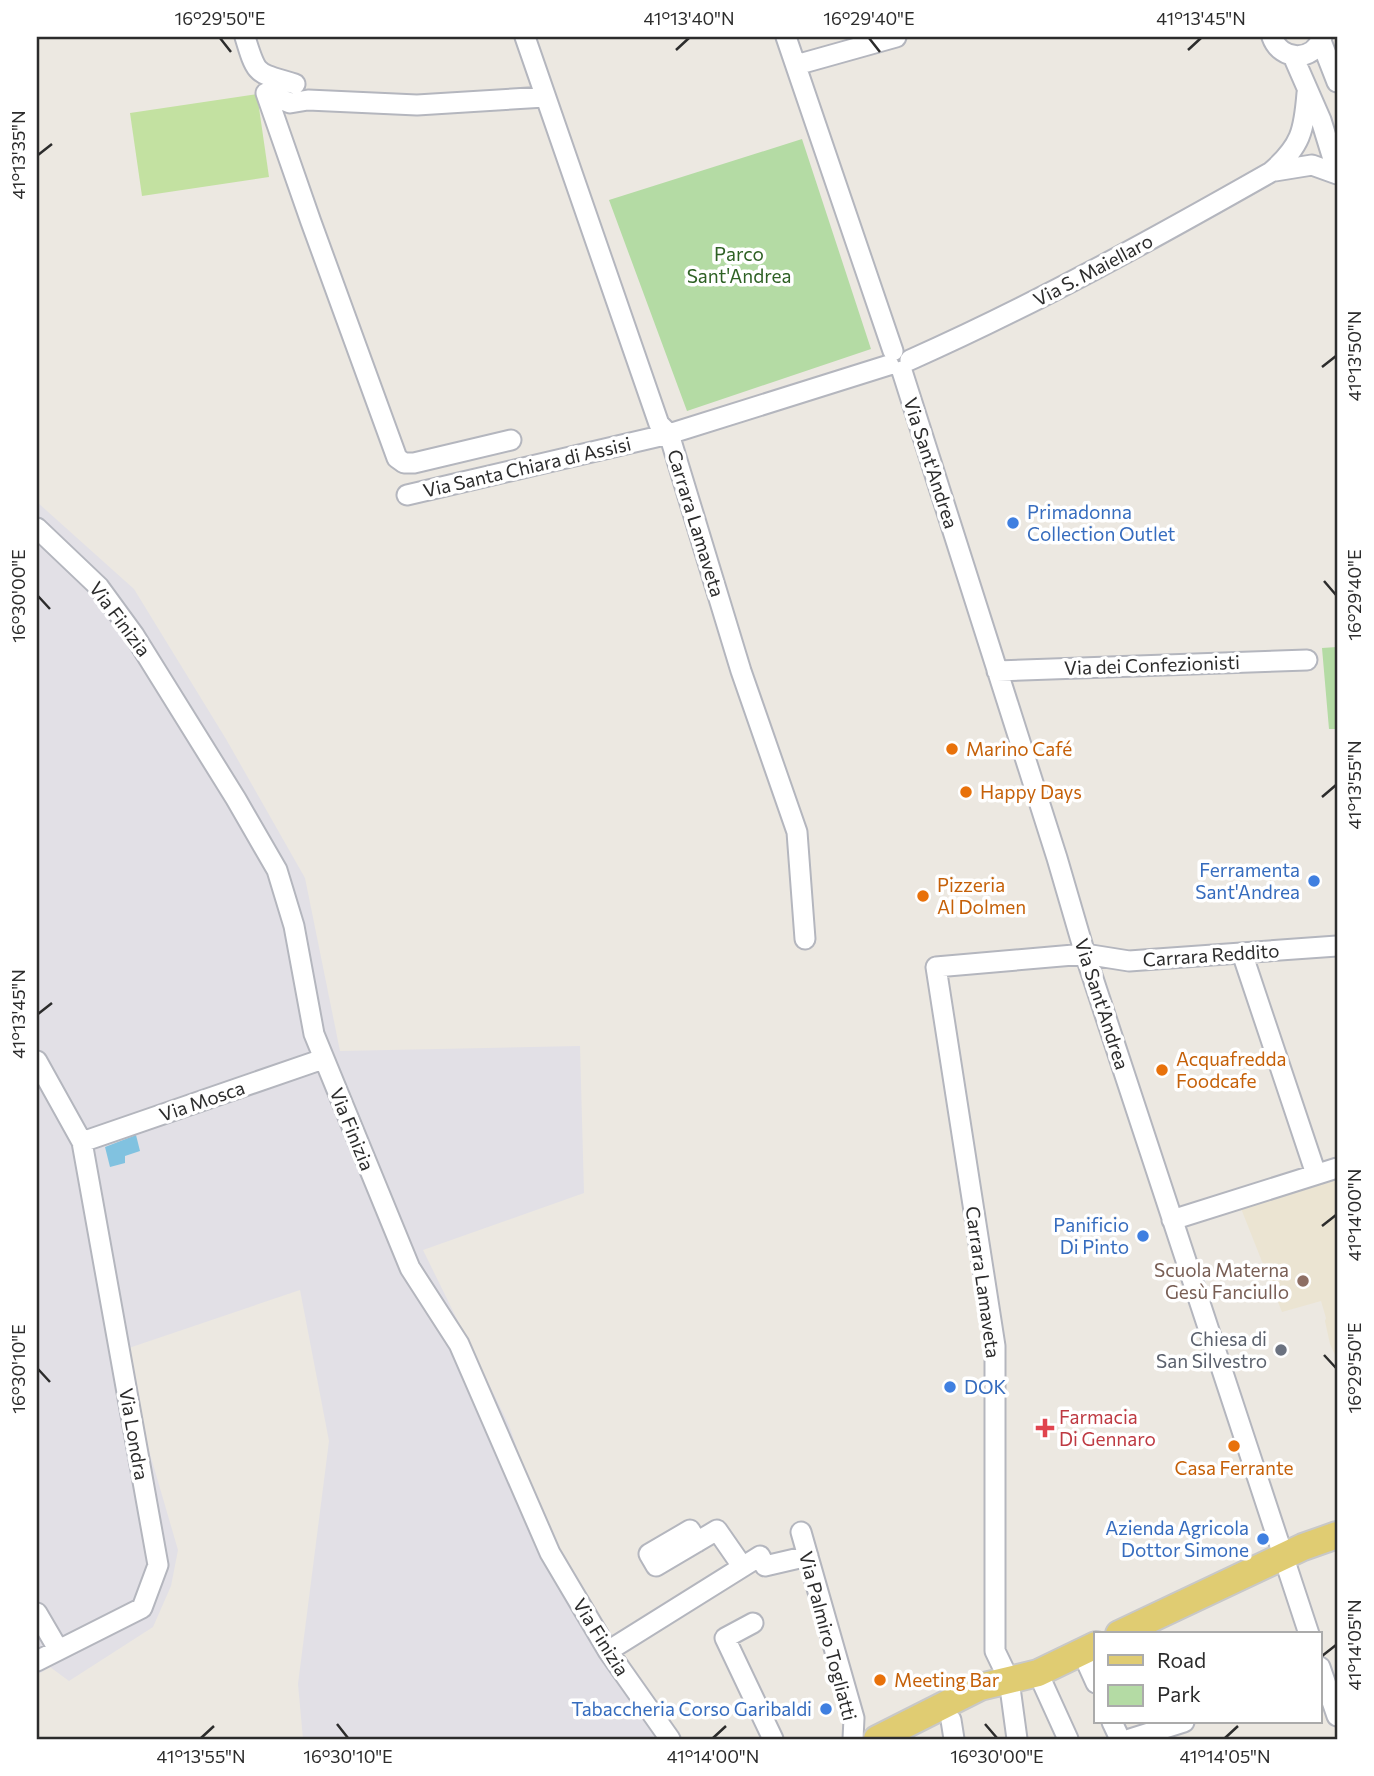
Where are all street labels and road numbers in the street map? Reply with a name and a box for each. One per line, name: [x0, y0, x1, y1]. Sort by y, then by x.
street label: Via S. Maiellaro: [1029, 228, 1156, 311]
street label: Via Sant'Andrea: [899, 395, 963, 531]
street label: Via Santa Chiara di Assisi: [421, 431, 633, 502]
street label: Carrara Lamaveta: [663, 446, 730, 599]
street label: Via Finizia: [85, 577, 156, 660]
street label: Via dei Confezionisti: [1064, 650, 1240, 679]
street label: Via Sant'Andrea: [1070, 936, 1134, 1072]
street label: Carrara Reddito: [1142, 938, 1280, 971]
street label: Via Mosca: [156, 1075, 248, 1126]
street label: Via Finizia: [325, 1084, 379, 1174]
street label: Carrara Lamaveta: [961, 1205, 1006, 1359]
street label: Via Londra: [115, 1386, 154, 1482]
street label: Via Palmiro Togliatti: [795, 1549, 862, 1723]
street label: Via Finizia: [569, 1594, 634, 1680]

